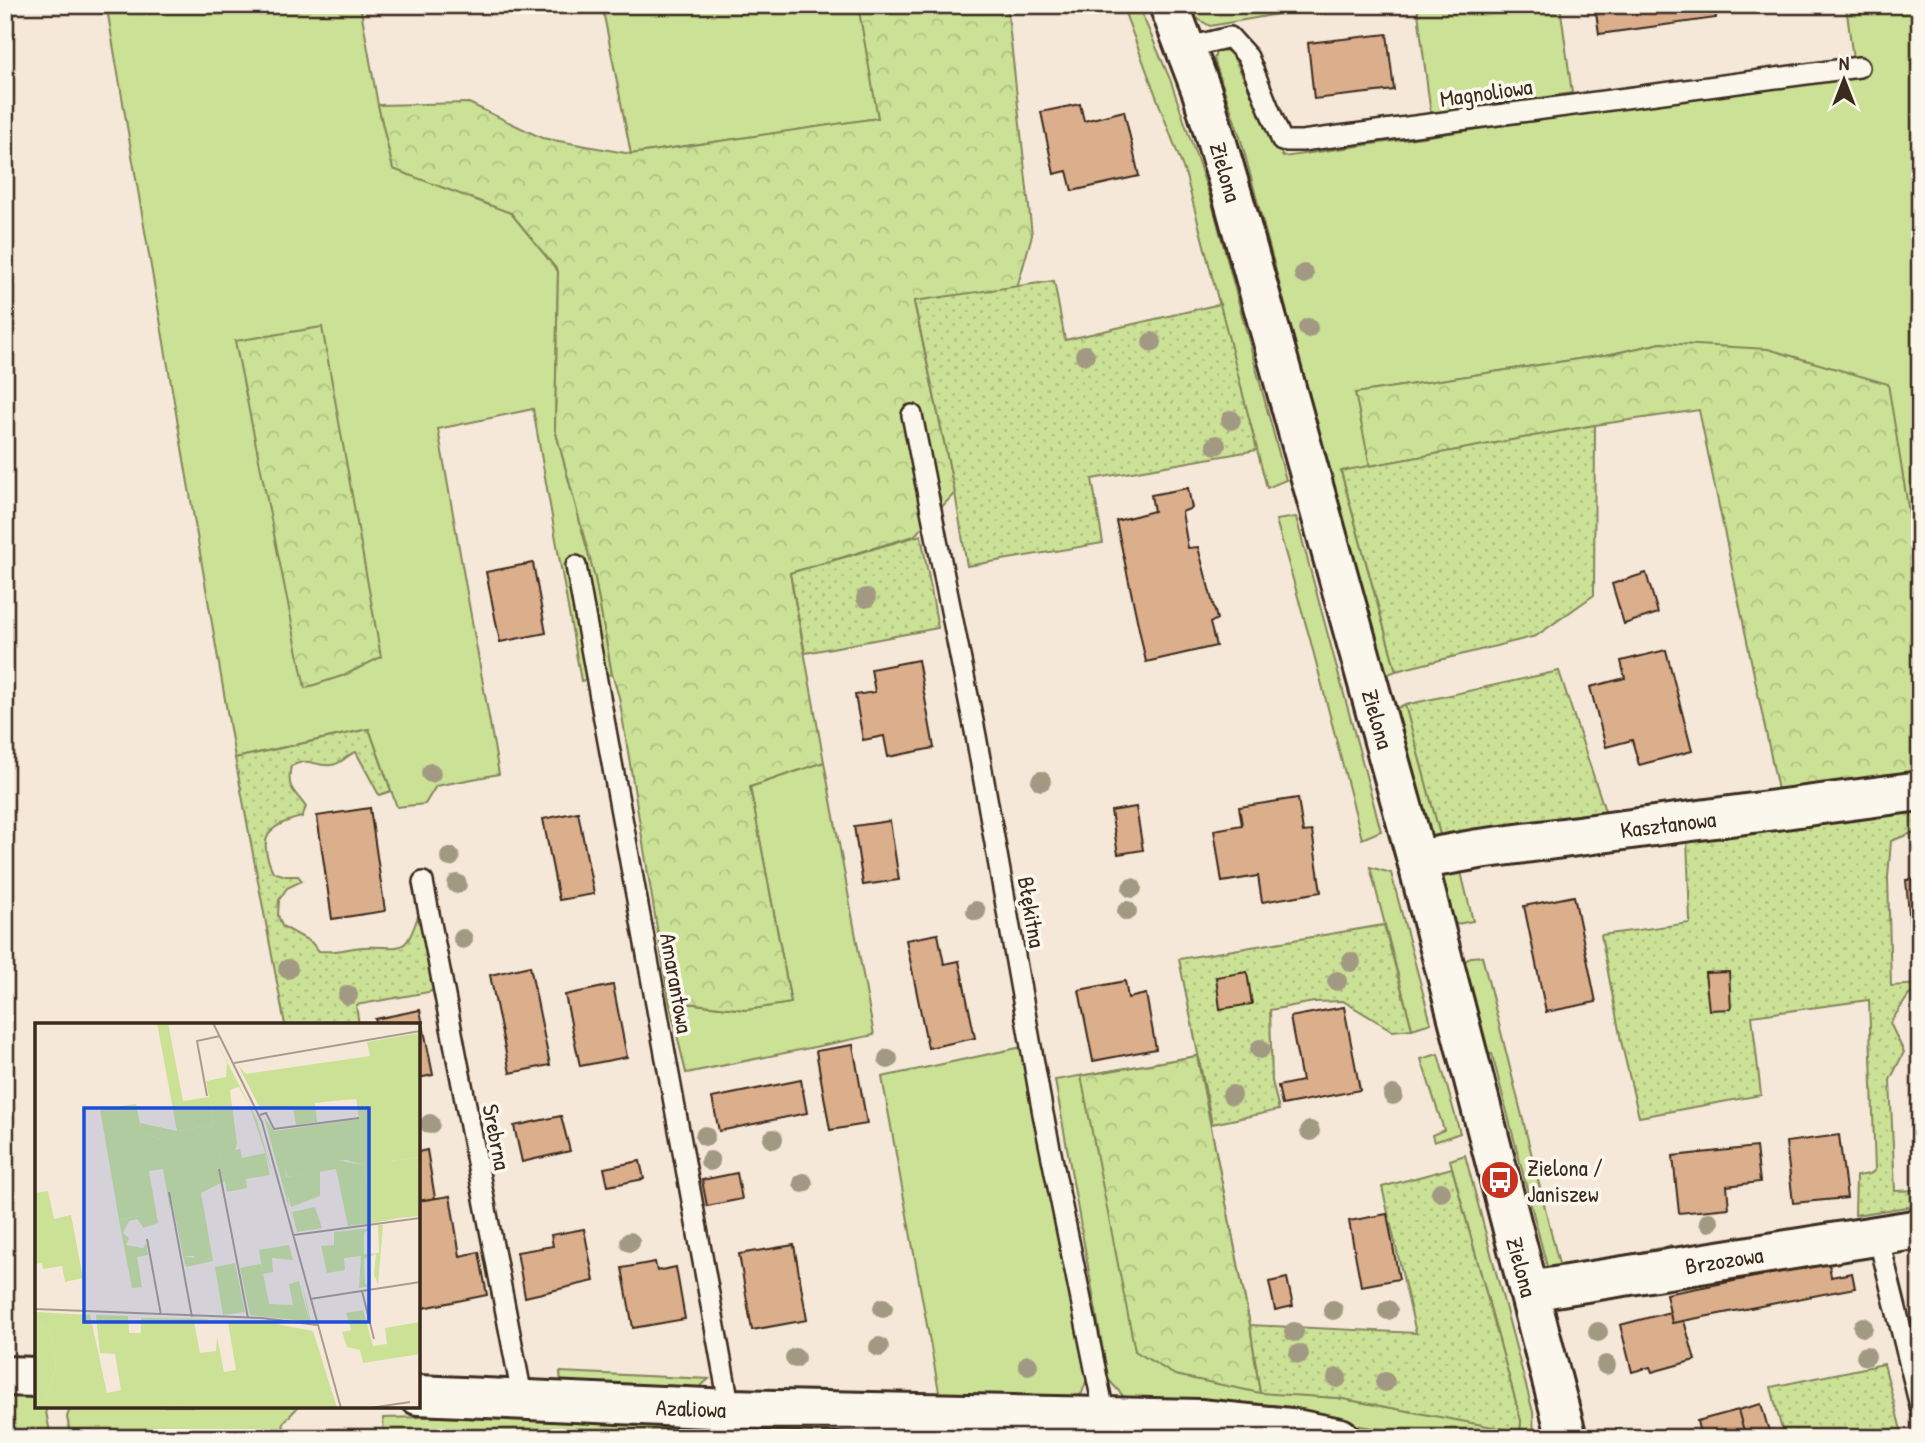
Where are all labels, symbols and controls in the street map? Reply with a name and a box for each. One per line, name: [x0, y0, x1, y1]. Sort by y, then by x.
north arrow: [1810, 46, 1880, 116]
text: N: [1839, 50, 1849, 76]
street label: Magnoliowa: [1438, 70, 1534, 114]
street label: Zielona: [1203, 139, 1249, 205]
street label: Zielona: [1355, 686, 1401, 752]
street label: Kasztanowa: [1618, 803, 1718, 845]
street label: Błękitna: [1011, 874, 1053, 950]
street label: Amarantowa: [653, 931, 701, 1035]
inset map: [35, 1023, 420, 1408]
street label: Srebrna: [475, 1101, 519, 1173]
place label: Zielona / Janiszew: [1527, 1152, 1603, 1209]
bus stop icon: Zielona / Janiszew: [1479, 1159, 1521, 1201]
street label: Zielona: [1499, 1234, 1545, 1300]
street label: Brzozowa: [1683, 1239, 1765, 1281]
street label: Azaliowa: [655, 1391, 727, 1425]

